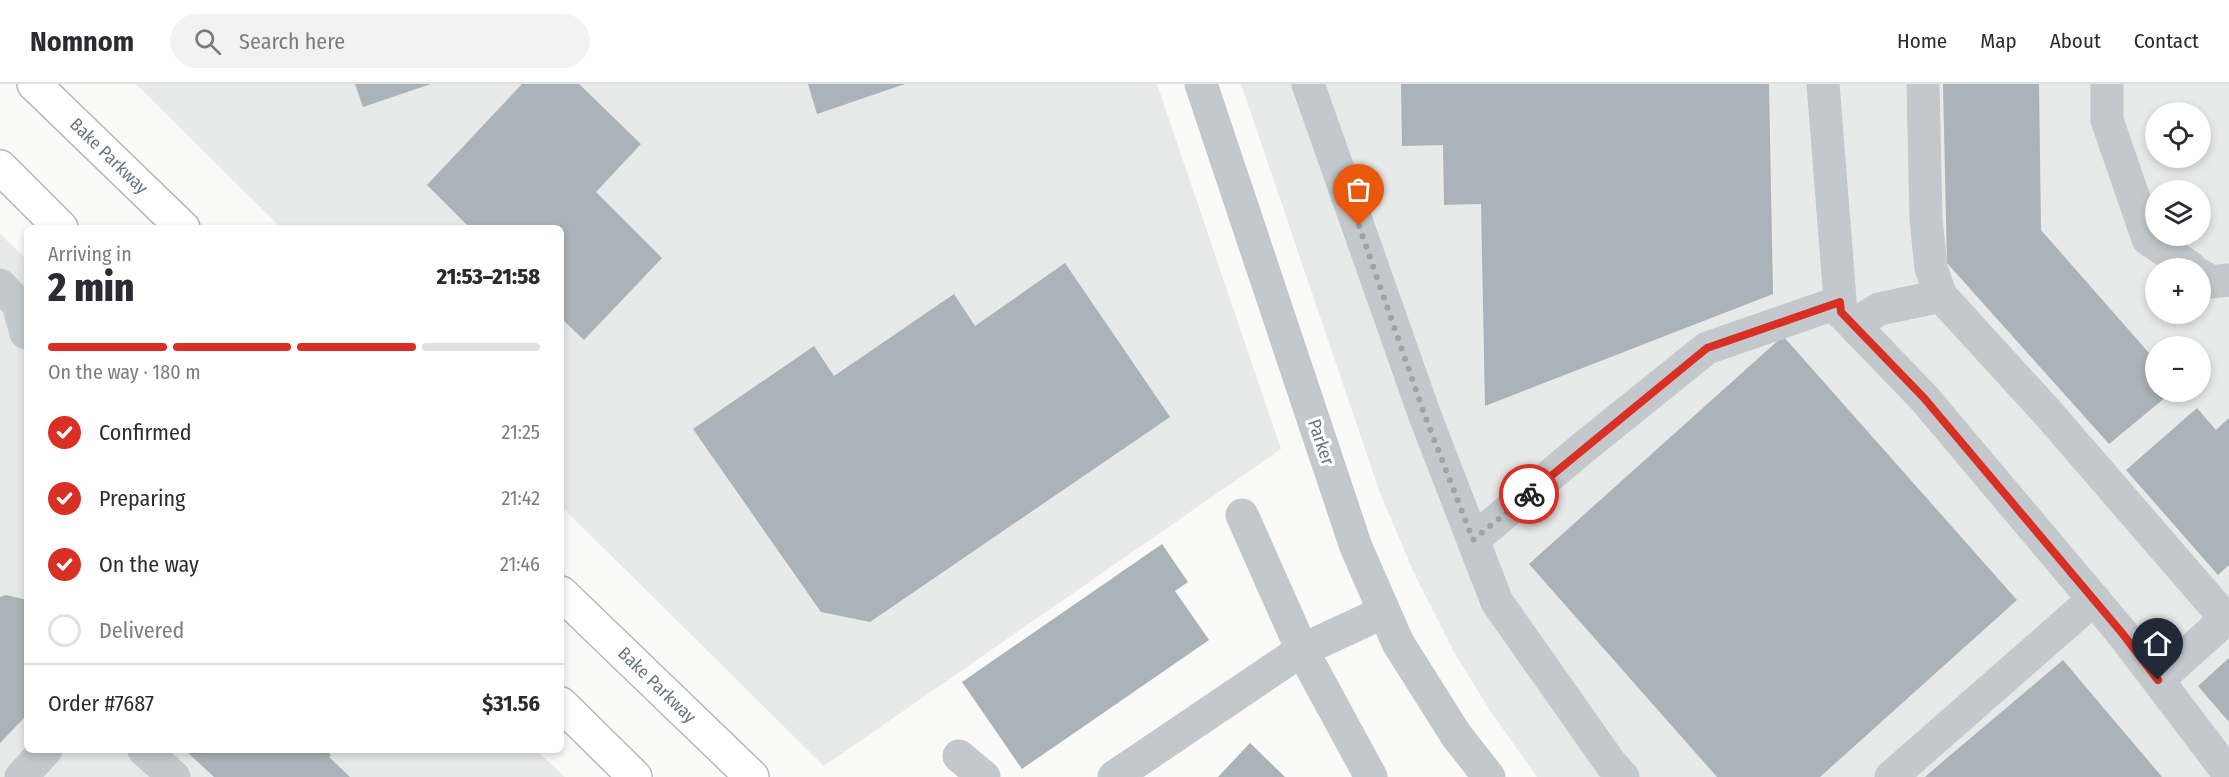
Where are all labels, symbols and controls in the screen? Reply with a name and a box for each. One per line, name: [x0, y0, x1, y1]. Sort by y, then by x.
search box: [170, 14, 590, 68]
text: Nomnom: [30, 25, 134, 58]
icon: search: [191, 25, 224, 58]
text: Search here: [239, 28, 345, 55]
text: Home: [1897, 28, 1947, 54]
text: Map: [1980, 28, 2017, 54]
text: About: [2050, 28, 2101, 54]
text: Contact: [2134, 28, 2199, 54]
map controls: [2145, 102, 2211, 402]
button: locate: [2145, 102, 2211, 168]
street label: Bake Parkway: [65, 113, 153, 199]
pin: [1333, 164, 1384, 226]
icon: bag: [1342, 173, 1375, 206]
button: layers: [2145, 180, 2211, 246]
text: Arriving in: [48, 242, 132, 266]
button: +: [2145, 258, 2211, 324]
text: 21:53–21:58: [437, 263, 540, 290]
text: 2 min: [48, 265, 134, 311]
button: −: [2145, 336, 2211, 402]
text: On the way · 180 m: [48, 360, 201, 384]
icon: check: [48, 416, 81, 449]
street label: Parker: [1303, 416, 1339, 468]
text: Confirmed: [99, 419, 192, 446]
text: 21:25: [502, 420, 540, 444]
courier: [1499, 464, 1559, 524]
icon: bike: [1513, 478, 1546, 511]
icon: check: [48, 482, 81, 515]
text: Preparing: [99, 485, 185, 512]
text: 21:42: [501, 486, 540, 510]
icon: check: [48, 548, 81, 581]
text: On the way: [99, 551, 199, 578]
text: 21:46: [500, 552, 540, 576]
text: Delivered: [99, 617, 184, 644]
pin: [2132, 618, 2183, 680]
icon: home: [2141, 627, 2174, 660]
street label: Bake Parkway: [613, 642, 701, 728]
text: Order #7687: [48, 690, 154, 717]
text: $31.56: [482, 690, 540, 717]

